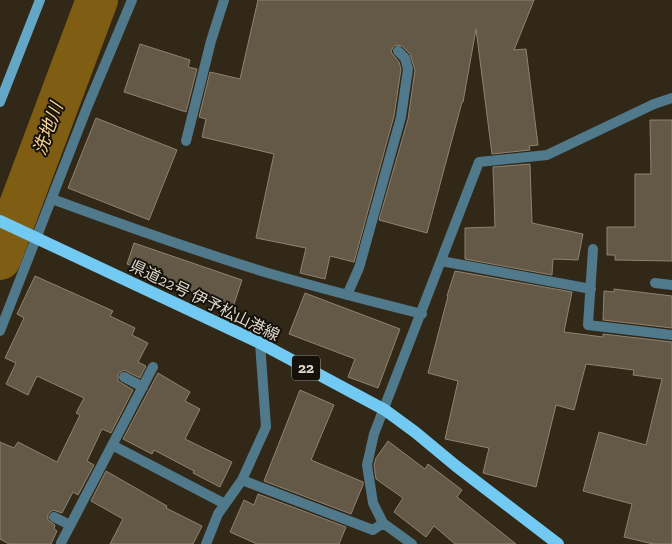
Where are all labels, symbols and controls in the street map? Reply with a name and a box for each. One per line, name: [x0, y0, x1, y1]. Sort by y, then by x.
water label: 洗地川: [28, 98, 68, 158]
street label: 県道22号 伊予松山港線: [127, 256, 283, 345]
road number: 22: [292, 356, 320, 380]

